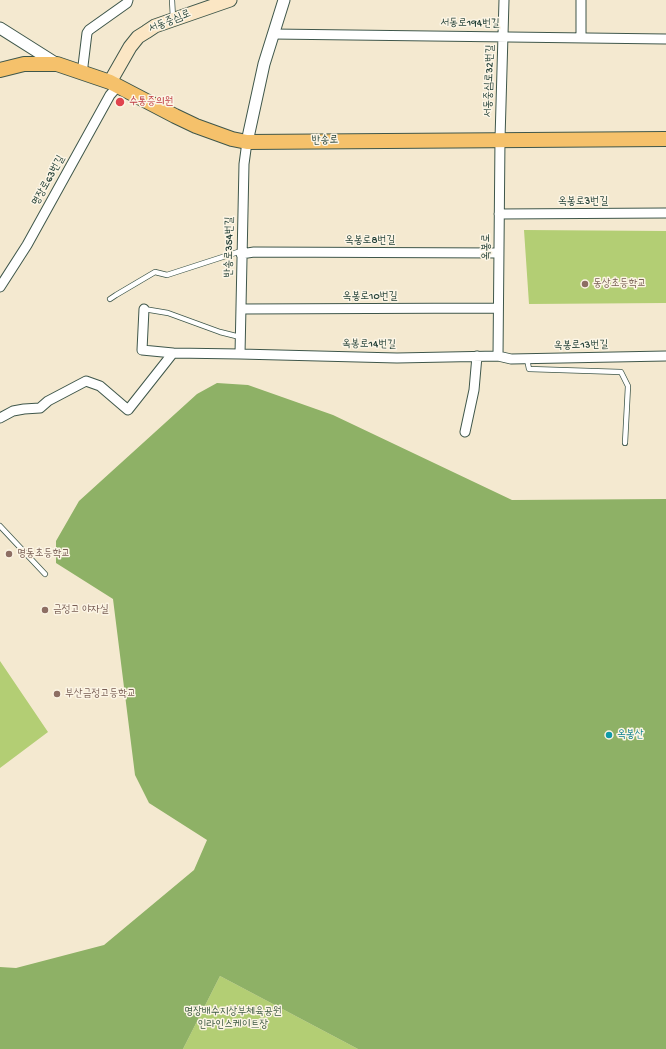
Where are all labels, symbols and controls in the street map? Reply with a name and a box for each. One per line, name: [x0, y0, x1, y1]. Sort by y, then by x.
street label: 서동중심로: [147, 8, 193, 36]
street label: 서동로194번길: [440, 17, 500, 31]
street label: 서동중심로32번길: [482, 44, 498, 118]
place label: 수통증의원: [129, 95, 173, 109]
marker: 수통증의원: [114, 96, 126, 108]
street label: 반송로: [312, 134, 338, 148]
street label: 명장로63번길: [30, 154, 68, 208]
street label: 옥봉로3번길: [558, 195, 608, 209]
street label: 반송로354번길: [223, 216, 237, 278]
street label: 옥봉로8번길: [345, 234, 395, 248]
street label: 옥봉로: [480, 234, 494, 260]
place label: 동상초등학교: [593, 277, 646, 291]
marker: 동상초등학교: [580, 279, 590, 289]
street label: 옥봉로10번길: [343, 290, 397, 304]
street label: 옥봉로14번길: [342, 338, 396, 352]
street label: 옥봉로13번길: [554, 339, 608, 353]
place label: 명동초등학교: [17, 547, 70, 561]
marker: 명동초등학교: [4, 549, 14, 559]
place label: 금정고 야자실: [53, 603, 109, 617]
marker: 금정고 야자실: [40, 605, 50, 615]
place label: 부산금정고등학교: [65, 687, 136, 701]
marker: 부산금정고등학교: [52, 689, 62, 699]
place label: 옥봉산: [617, 728, 644, 742]
marker: 옥봉산: [604, 730, 614, 740]
park label: 명장배수지상부체육공원 인라인스케이트장: [184, 1005, 282, 1031]

